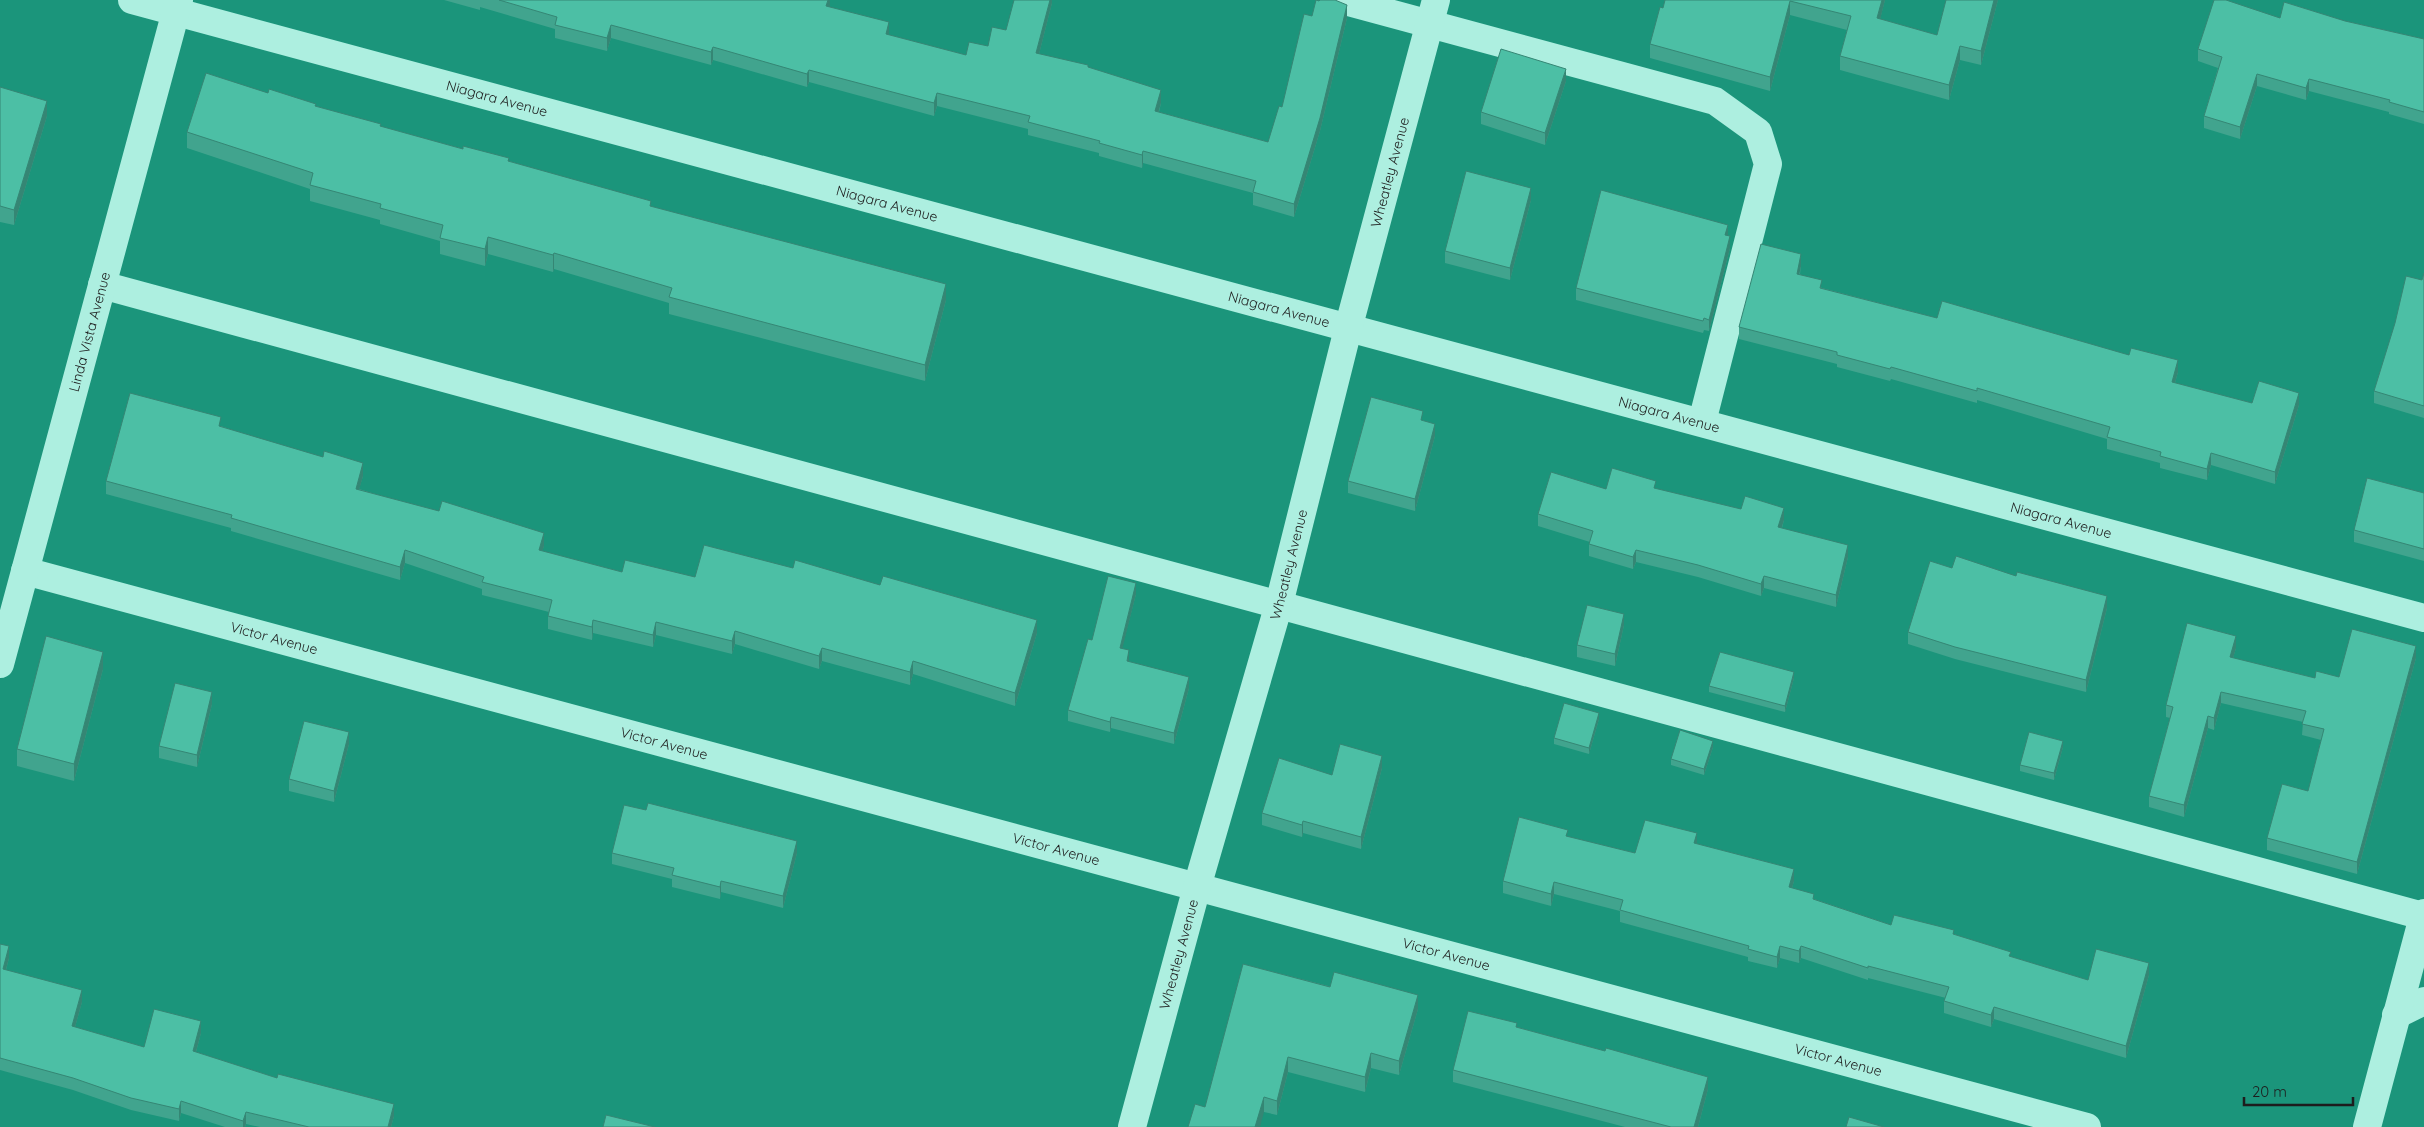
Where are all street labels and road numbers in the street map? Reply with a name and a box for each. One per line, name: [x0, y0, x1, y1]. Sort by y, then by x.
street label: Niagara Avenue: [444, 76, 550, 121]
street label: Wheatley Avenue: [1367, 115, 1413, 229]
street label: Niagara Avenue: [834, 181, 940, 226]
street label: Linda Vista Avenue: [65, 270, 114, 394]
street label: Niagara Avenue: [1226, 287, 1332, 332]
street label: Niagara Avenue: [1616, 392, 1722, 437]
street label: Niagara Avenue: [2008, 498, 2114, 542]
street label: Wheatley Avenue: [1266, 507, 1311, 622]
street label: Victor Avenue: [228, 618, 320, 659]
street label: Victor Avenue: [618, 723, 710, 764]
street label: Victor Avenue: [1010, 829, 1102, 869]
street label: Wheatley Avenue: [1155, 897, 1202, 1011]
street label: Victor Avenue: [1401, 934, 1492, 975]
street label: Victor Avenue: [1793, 1040, 1884, 1080]

